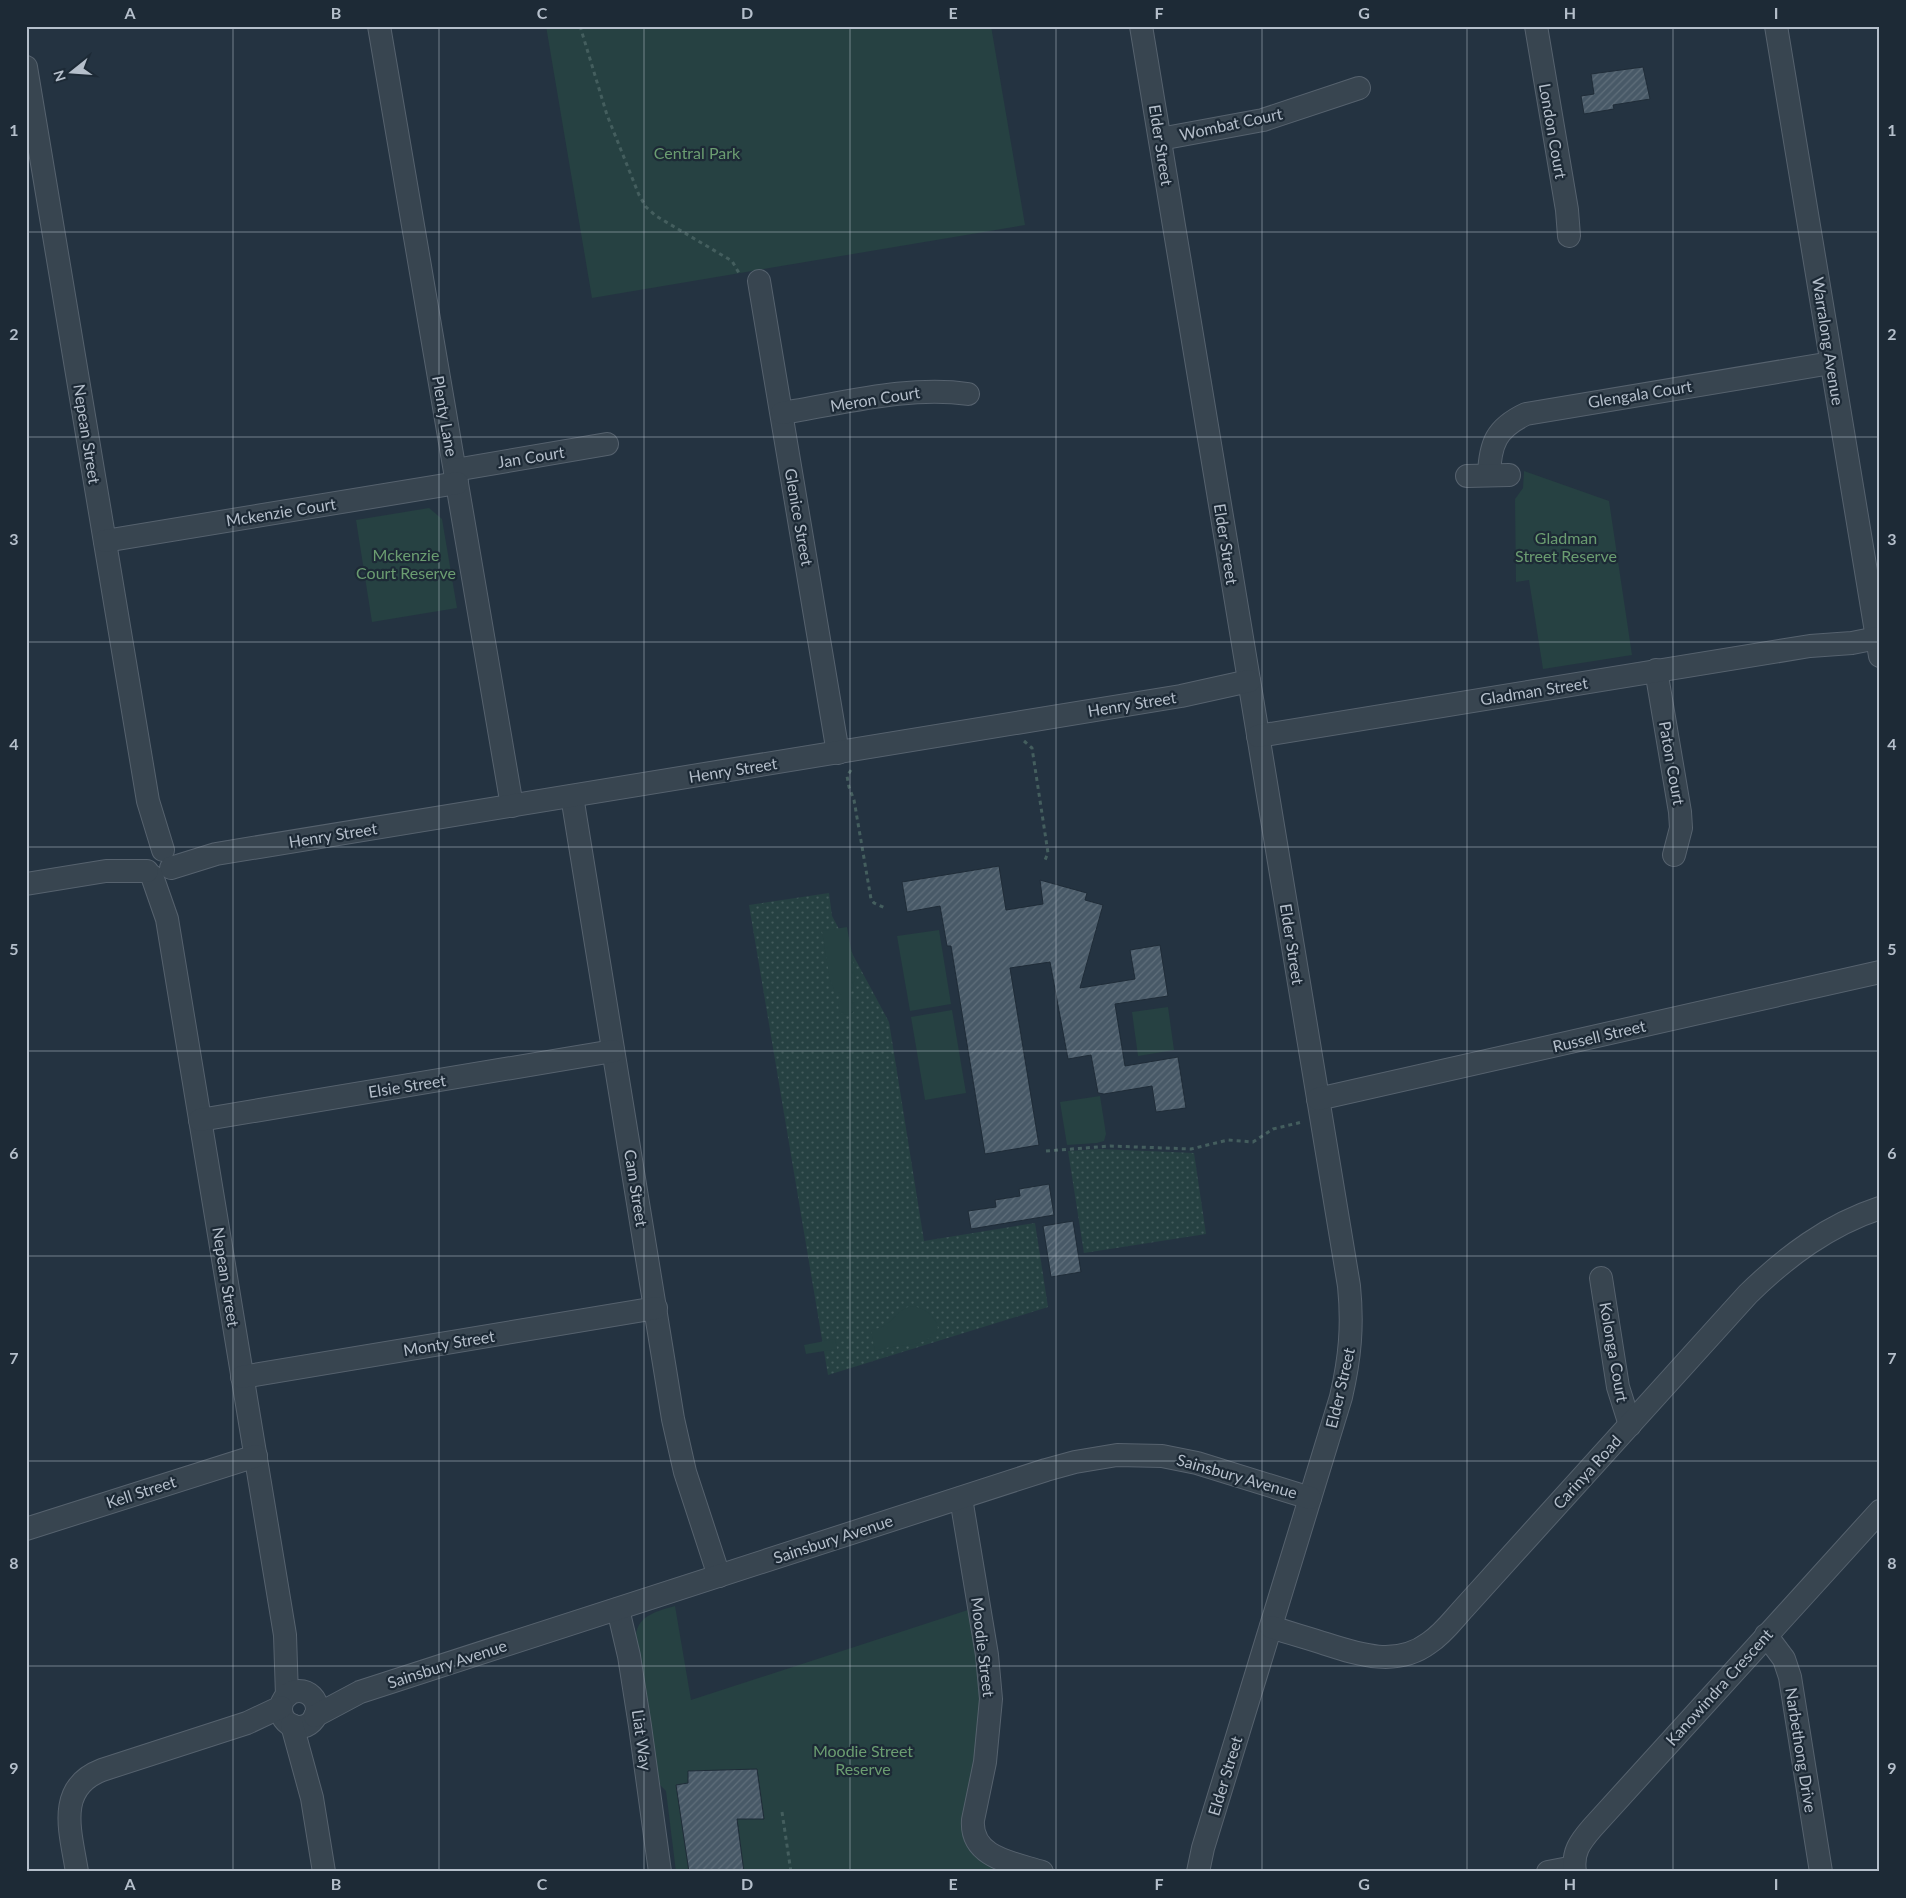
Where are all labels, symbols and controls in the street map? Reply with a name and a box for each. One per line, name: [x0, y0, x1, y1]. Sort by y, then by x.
text: A: [123, 3, 136, 22]
text: B: [331, 3, 341, 22]
text: C: [537, 3, 548, 22]
text: D: [741, 3, 753, 22]
text: E: [948, 3, 958, 22]
text: F: [1154, 3, 1164, 22]
text: G: [1358, 3, 1370, 22]
text: H: [1564, 3, 1576, 22]
text: I: [1774, 3, 1778, 22]
north arrow: [48, 48, 98, 98]
text: N: [49, 68, 69, 84]
street label: London Court: [1536, 82, 1571, 180]
street label: Elder Street: [1146, 103, 1177, 187]
street label: Wombat Court: [1178, 103, 1284, 144]
text: 1: [9, 120, 19, 139]
text: 1: [1887, 120, 1897, 139]
park label: Central Park: [654, 143, 741, 162]
street label: Warralong Avenue: [1809, 275, 1848, 406]
text: 2: [9, 324, 19, 343]
text: 2: [1887, 324, 1897, 343]
street label: Plenty Lane: [429, 374, 462, 458]
street label: Glengala Court: [1587, 376, 1693, 411]
street label: Meron Court: [829, 382, 921, 415]
street label: Nepean Street: [70, 383, 105, 486]
street label: Jan Court: [496, 442, 566, 471]
street label: Glenice Street: [782, 467, 817, 567]
street label: Mckenzie Court: [225, 493, 337, 530]
street label: Elder Street: [1211, 502, 1242, 586]
park label: Gladman Street Reserve: [1515, 528, 1617, 565]
text: 3: [9, 529, 19, 548]
text: 3: [1887, 529, 1897, 548]
park label: Mckenzie Court Reserve: [356, 545, 456, 582]
street label: Gladman Street: [1479, 673, 1589, 708]
street label: Henry Street: [1086, 687, 1178, 720]
street label: Paton Court: [1656, 719, 1689, 807]
text: 4: [9, 734, 19, 753]
text: 4: [1887, 734, 1897, 753]
street label: Henry Street: [687, 753, 779, 786]
street label: Henry Street: [287, 818, 379, 851]
street label: Elder Street: [1277, 902, 1308, 986]
text: 5: [9, 939, 19, 958]
text: 5: [1887, 939, 1897, 958]
street label: Russell Street: [1551, 1016, 1647, 1055]
street label: Elsie Street: [367, 1070, 447, 1101]
text: 6: [9, 1143, 19, 1162]
text: 6: [1887, 1143, 1897, 1162]
street label: Cam Street: [621, 1148, 652, 1228]
street label: Nepean Street: [209, 1226, 244, 1329]
street label: Kolonga Court: [1596, 1300, 1633, 1404]
street label: Monty Street: [402, 1326, 496, 1359]
street label: Elder Street: [1321, 1346, 1358, 1430]
text: 7: [9, 1348, 19, 1367]
text: 7: [1887, 1348, 1897, 1367]
street label: Carinya Road: [1549, 1431, 1625, 1512]
street label: Sainsbury Avenue: [1175, 1449, 1300, 1502]
street label: Kell Street: [104, 1471, 178, 1512]
street label: Sainsbury Avenue: [771, 1510, 895, 1567]
text: 8: [9, 1553, 19, 1572]
text: 8: [1887, 1553, 1897, 1572]
street label: Moodie Street: [968, 1596, 999, 1698]
street label: Kanowindra Crescent: [1661, 1624, 1776, 1749]
street label: Sainsbury Avenue: [385, 1635, 509, 1692]
street label: Narbethong Drive: [1782, 1686, 1821, 1814]
street label: Liat Way: [629, 1708, 656, 1772]
street label: Elder Street: [1203, 1734, 1246, 1818]
park label: Moodie Street Reserve: [813, 1741, 913, 1778]
text: 9: [9, 1758, 19, 1777]
text: 9: [1887, 1758, 1897, 1777]
text: A: [123, 1874, 136, 1893]
text: B: [331, 1874, 341, 1893]
text: C: [537, 1874, 548, 1893]
text: D: [741, 1874, 753, 1893]
text: E: [948, 1874, 958, 1893]
text: F: [1154, 1874, 1164, 1893]
text: G: [1358, 1874, 1370, 1893]
text: H: [1564, 1874, 1576, 1893]
text: I: [1774, 1874, 1778, 1893]

